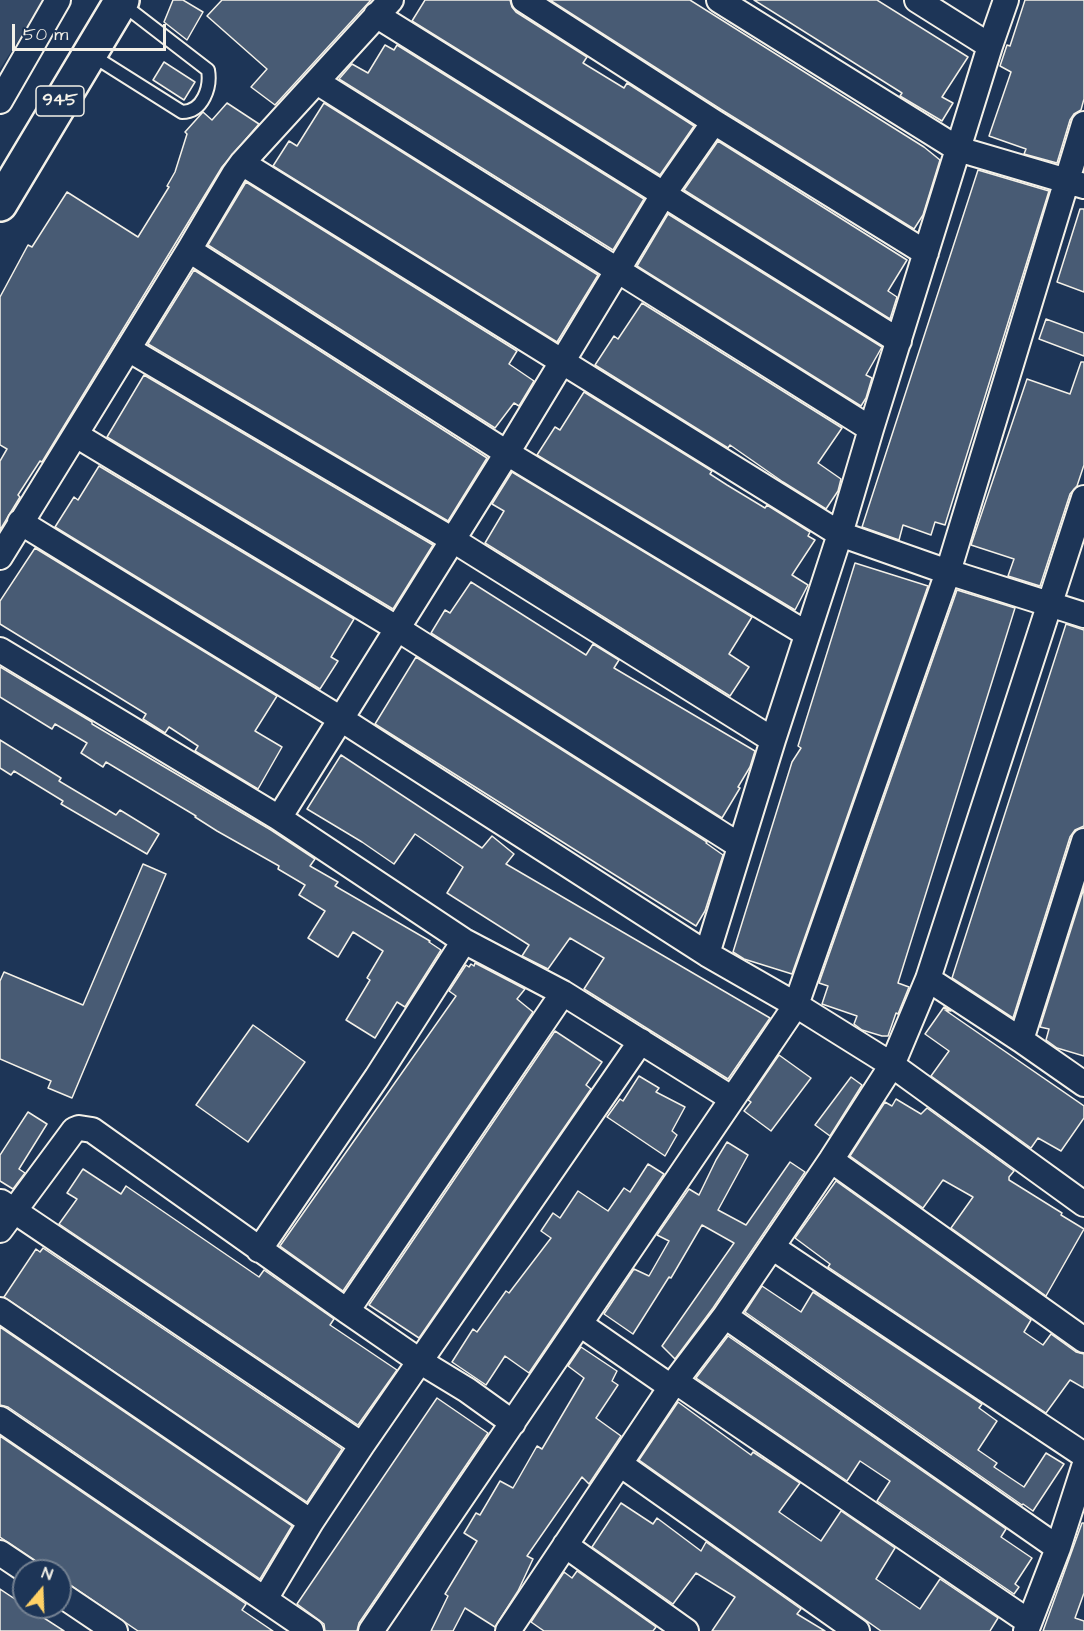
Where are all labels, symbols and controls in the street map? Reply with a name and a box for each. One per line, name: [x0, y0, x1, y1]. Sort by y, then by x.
scale bar: [15, 12, 170, 50]
text: 50 m: [23, 22, 68, 47]
road number: 945: [36, 86, 84, 116]
north arrow: [12, 1559, 72, 1619]
text: N: [39, 1562, 56, 1586]

